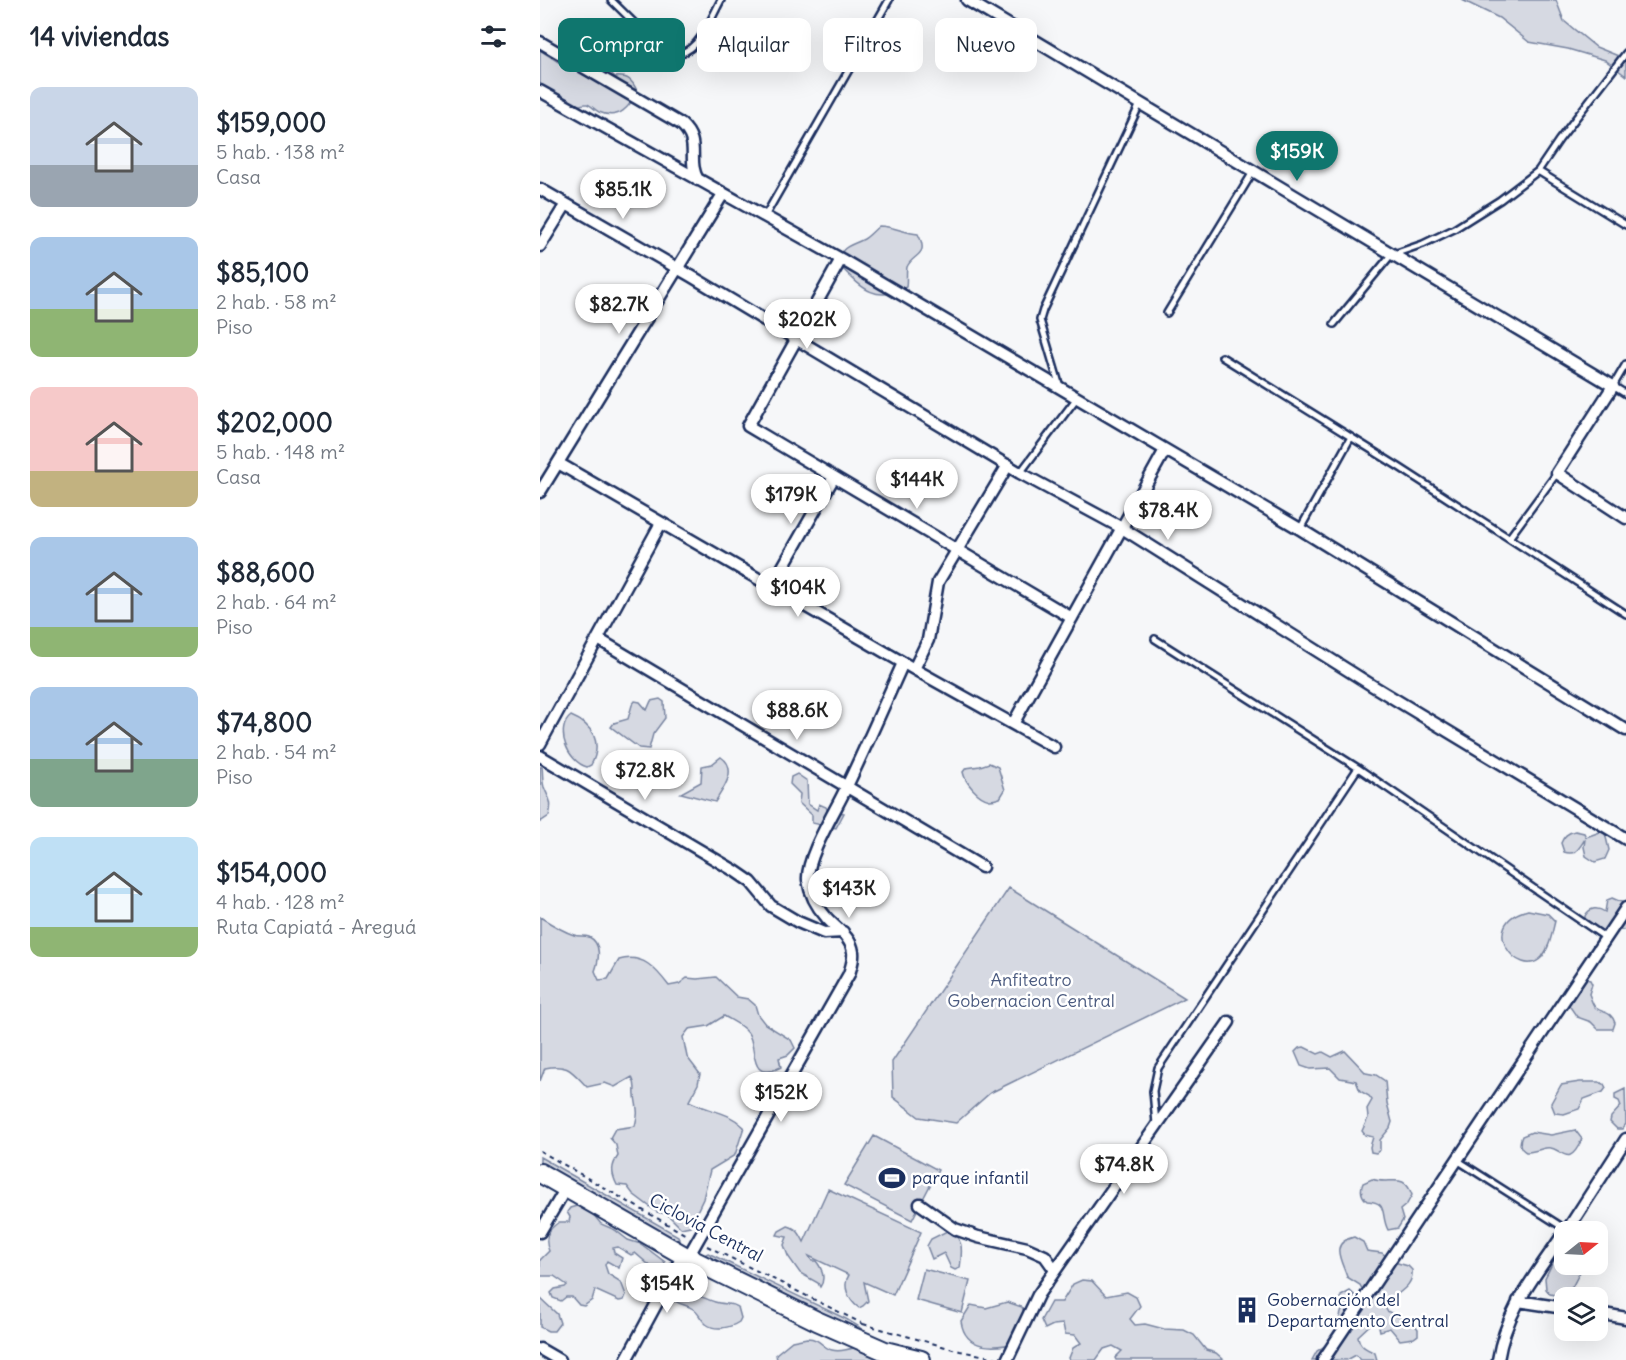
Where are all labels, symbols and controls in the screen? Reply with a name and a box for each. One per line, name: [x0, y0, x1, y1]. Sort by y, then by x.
chip: Comprar: [558, 18, 685, 72]
chip: Alquilar: [697, 18, 811, 72]
chip: Filtros: [823, 18, 923, 72]
chip: Nuevo: [935, 18, 1037, 72]
text: 14 viviendas: [30, 20, 169, 53]
icon: filters: [477, 20, 510, 53]
text: $159,000: [216, 106, 326, 139]
icon: home: [78, 111, 150, 183]
pin: $159K: [1255, 131, 1339, 182]
text: $159K: [1270, 138, 1324, 163]
text: 5 hab. · 138 m²: [216, 139, 345, 164]
text: Casa: [216, 164, 261, 189]
pin: $85.1K: [574, 169, 672, 220]
text: $85.1K: [594, 176, 652, 201]
text: $85,100: [216, 256, 309, 289]
icon: home: [78, 261, 150, 333]
pin: $82.7K: [570, 284, 668, 335]
text: 2 hab. · 58 m²: [216, 289, 337, 314]
text: $82.7K: [589, 291, 649, 316]
pin: $202K: [765, 299, 849, 350]
text: $202K: [778, 306, 836, 331]
text: Piso: [216, 314, 253, 339]
text: $202,000: [216, 406, 333, 439]
icon: home: [78, 411, 150, 483]
text: 5 hab. · 148 m²: [216, 439, 345, 464]
pin: $144K: [875, 459, 959, 510]
text: Casa: [216, 464, 261, 489]
text: $144K: [890, 466, 944, 491]
pin: $179K: [749, 474, 833, 525]
text: $179K: [765, 481, 817, 506]
pin: $78.4K: [1119, 490, 1217, 541]
text: $78.4K: [1138, 497, 1198, 522]
text: $88,600: [216, 556, 315, 589]
icon: home: [78, 561, 150, 633]
pin: $104K: [756, 567, 840, 618]
text: $104K: [770, 574, 826, 599]
text: 2 hab. · 64 m²: [216, 589, 337, 614]
text: Piso: [216, 614, 253, 639]
pin: $88.6K: [748, 690, 846, 741]
text: $88.6K: [766, 697, 828, 722]
text: $74,800: [216, 706, 312, 739]
icon: home: [78, 711, 150, 783]
text: 2 hab. · 54 m²: [216, 739, 337, 764]
pin: $72.8K: [596, 750, 694, 801]
text: $72.8K: [615, 757, 675, 782]
text: Piso: [216, 764, 253, 789]
text: $154,000: [216, 856, 327, 889]
icon: home: [78, 861, 150, 933]
pin: $143K: [807, 868, 891, 919]
text: $143K: [822, 875, 876, 900]
text: 4 hab. · 128 m²: [216, 889, 345, 914]
text: Ruta Capiatá - Areguá: [216, 914, 417, 939]
park label: Anfiteatro Gobernacion Central: [947, 968, 1115, 1012]
pin: $152K: [739, 1072, 823, 1123]
text: $152K: [754, 1079, 808, 1104]
pin: $74.8K: [1075, 1144, 1173, 1195]
text: $74.8K: [1094, 1151, 1154, 1176]
sports icon: parque infantil: [877, 1163, 907, 1193]
place label: parque infantil: [912, 1166, 1029, 1189]
street label: Ciclovia Central: [645, 1188, 767, 1267]
north arrow: [1554, 1221, 1608, 1275]
map controls: [1554, 1221, 1608, 1341]
pin: $154K: [625, 1263, 709, 1314]
text: $154K: [640, 1270, 694, 1295]
button: layers: [1554, 1287, 1608, 1341]
place label: Gobernación del Departamento Central: [1267, 1288, 1449, 1332]
building icon: Gobernación del Departamento Central: [1232, 1295, 1262, 1325]

